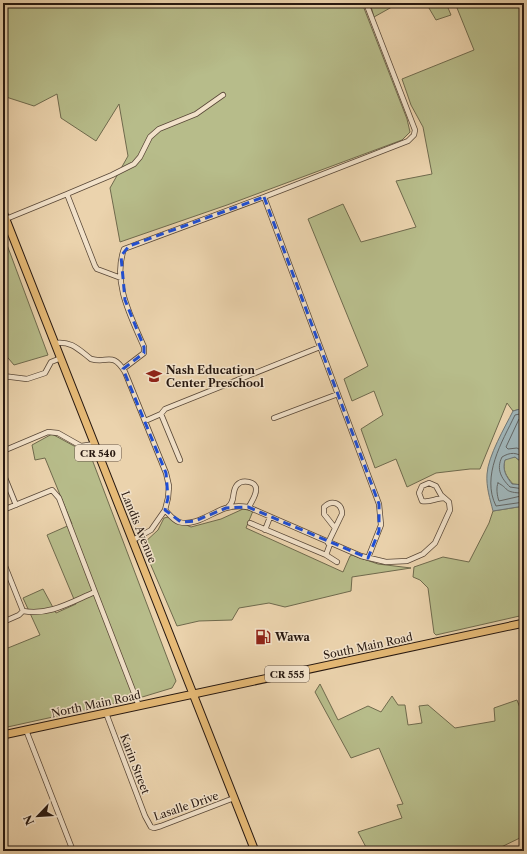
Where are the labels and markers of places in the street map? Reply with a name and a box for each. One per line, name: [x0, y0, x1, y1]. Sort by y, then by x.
place label: Nash Education Center Preschool: [166, 363, 264, 390]
school or university icon: Nash Education Center Preschool: [145, 367, 163, 385]
fuel station icon: Wawa: [254, 628, 272, 646]
place label: Wawa: [274, 630, 311, 644]

